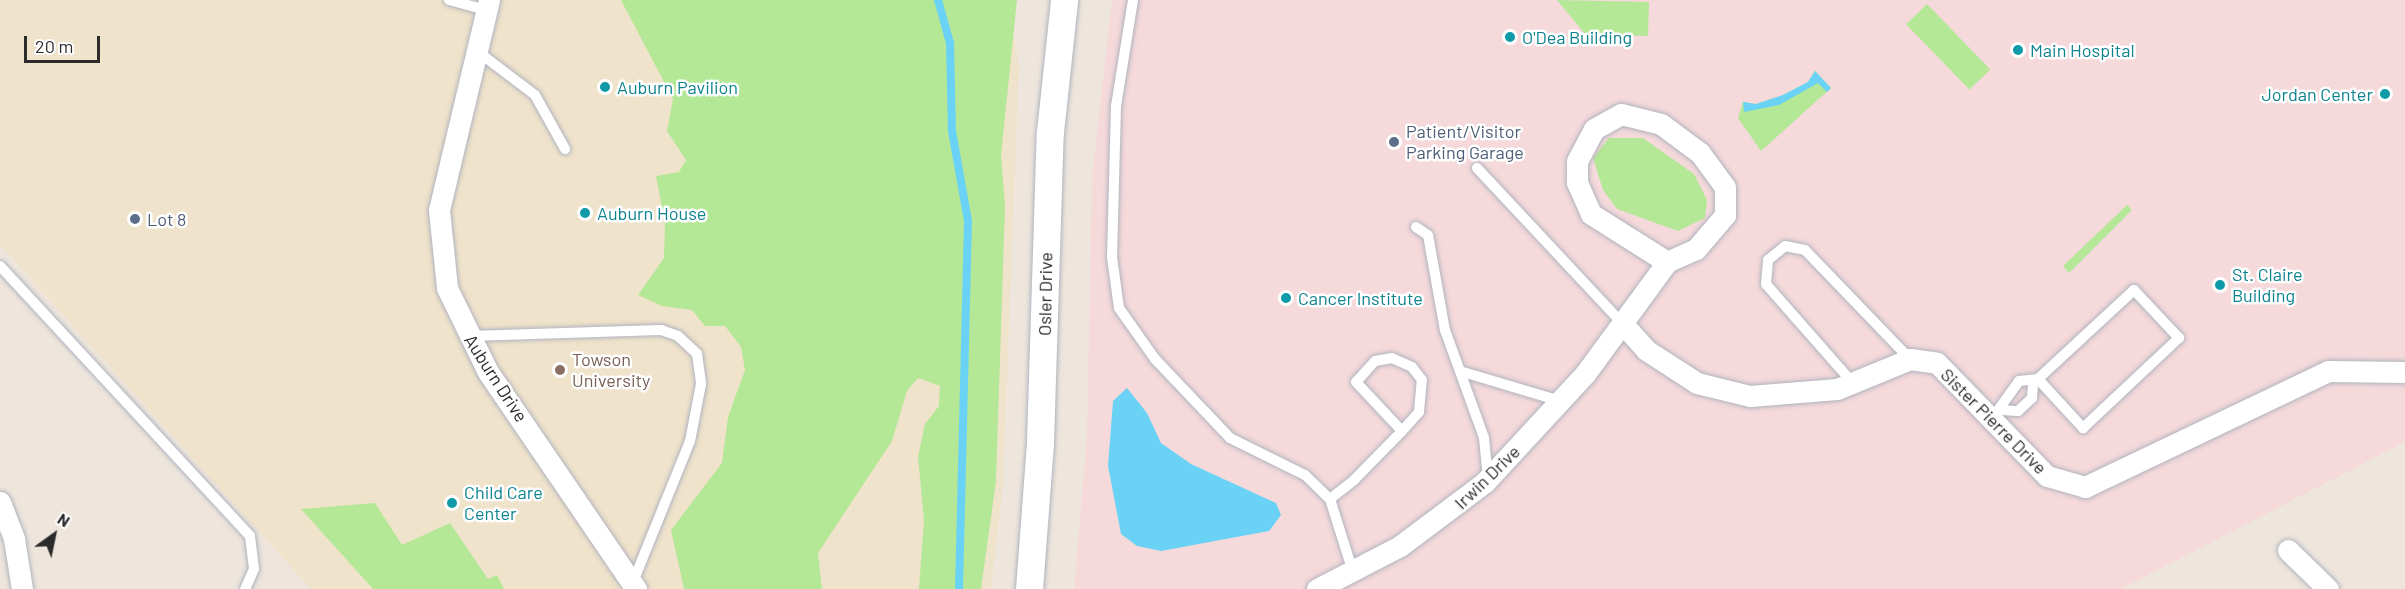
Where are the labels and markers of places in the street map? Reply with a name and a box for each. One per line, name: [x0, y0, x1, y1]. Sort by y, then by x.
place label: O'Dea Building: [1522, 26, 1632, 48]
marker: O'Dea Building: [1503, 30, 1517, 44]
place label: Main Hospital: [2030, 39, 2135, 61]
marker: Main Hospital: [2011, 43, 2025, 57]
place label: Auburn Pavilion: [617, 76, 738, 98]
marker: Auburn Pavilion: [598, 80, 612, 94]
place label: Jordan Center: [2261, 83, 2373, 105]
marker: Jordan Center: [2378, 87, 2392, 101]
place label: Patient/Visitor Parking Garage: [1406, 121, 1524, 164]
marker: Patient/Visitor Parking Garage: [1387, 135, 1401, 149]
place label: Auburn House: [597, 202, 706, 224]
marker: Auburn House: [578, 206, 592, 220]
place label: Lot 8: [147, 208, 186, 230]
marker: Lot 8: [128, 212, 142, 226]
place label: St. Claire Building: [2232, 264, 2303, 306]
marker: St. Claire Building: [2213, 278, 2227, 292]
place label: Cancer Institute: [1298, 287, 1423, 309]
marker: Cancer Institute: [1279, 291, 1293, 305]
place label: Towson University: [572, 349, 650, 392]
marker: Towson University: [553, 363, 567, 377]
place label: Child Care Center: [464, 482, 543, 524]
marker: Child Care Center: [445, 496, 459, 510]

